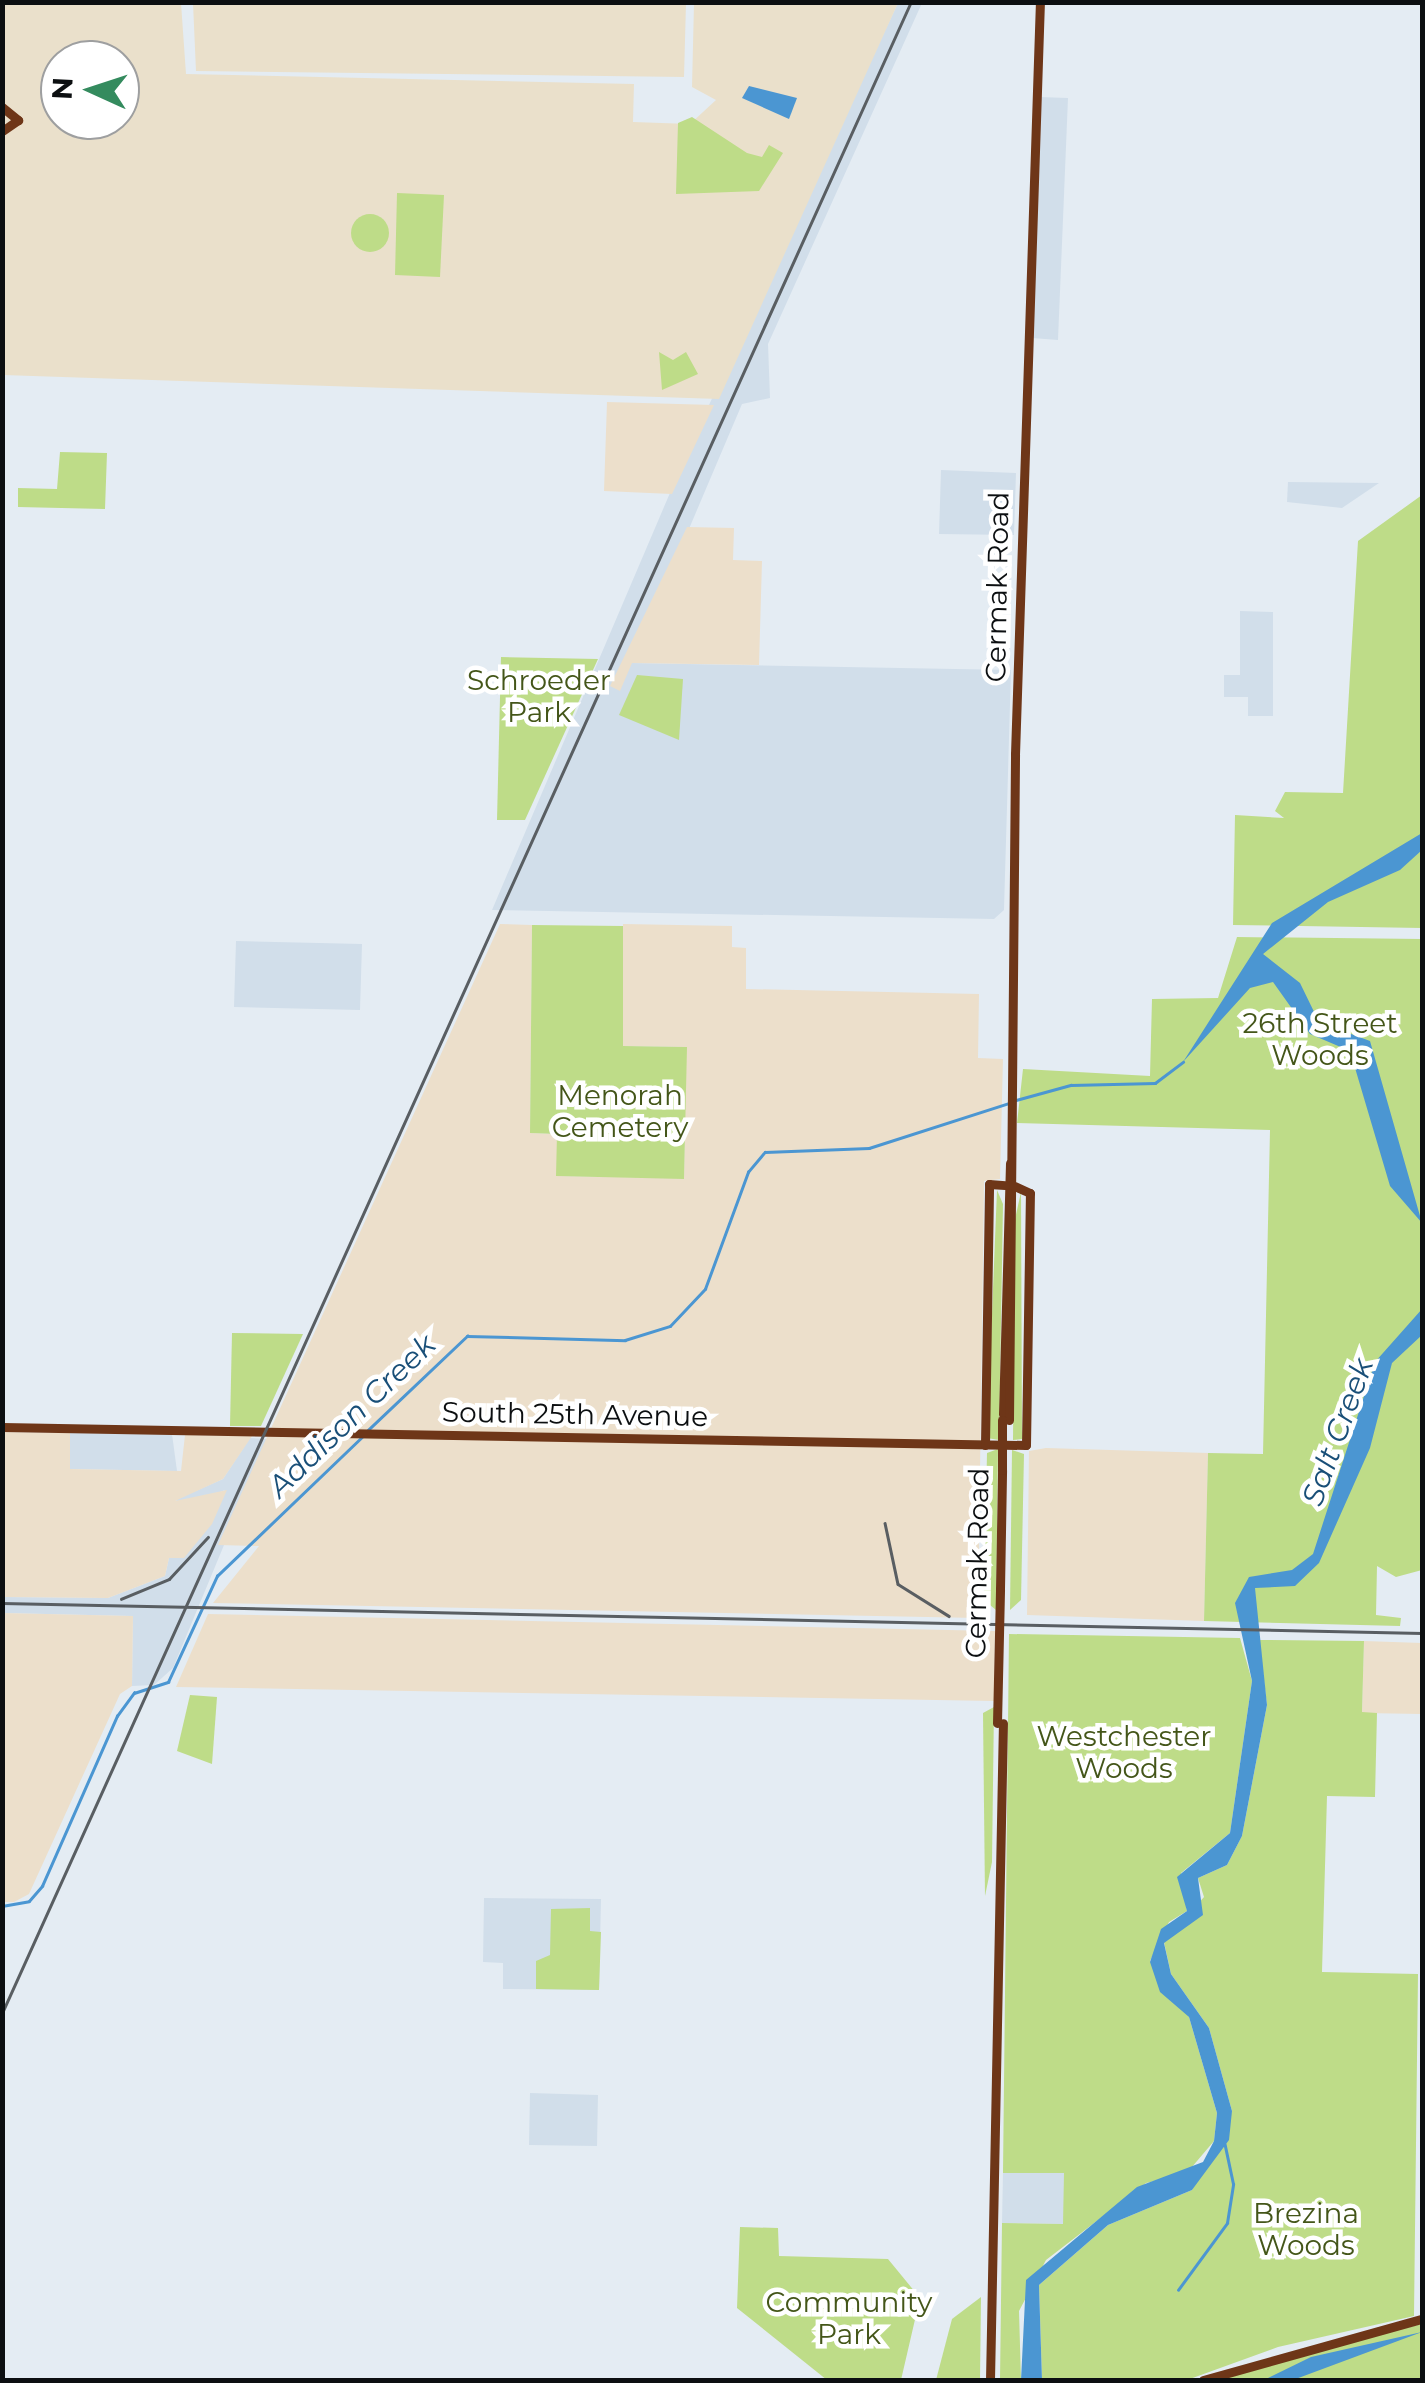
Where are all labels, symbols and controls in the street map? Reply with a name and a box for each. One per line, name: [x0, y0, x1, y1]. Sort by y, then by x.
north arrow: [40, 40, 140, 140]
text: N: [44, 76, 80, 101]
street label: Cermak Road: [979, 491, 1015, 683]
park label: Schroeder Park: [467, 663, 611, 729]
park label: 26th Street Woods: [1242, 1006, 1398, 1072]
park label: Menorah Cemetery: [552, 1078, 688, 1144]
water label: Addison Creek: [261, 1327, 443, 1505]
water label: Salt Creek: [1295, 1353, 1381, 1511]
street label: South 25th Avenue: [442, 1395, 708, 1433]
street label: Cermak Road: [959, 1467, 995, 1659]
park label: Westchester Woods: [1036, 1719, 1212, 1785]
park label: Brezina Woods: [1253, 2196, 1359, 2262]
park label: Community Park: [766, 2285, 932, 2351]

